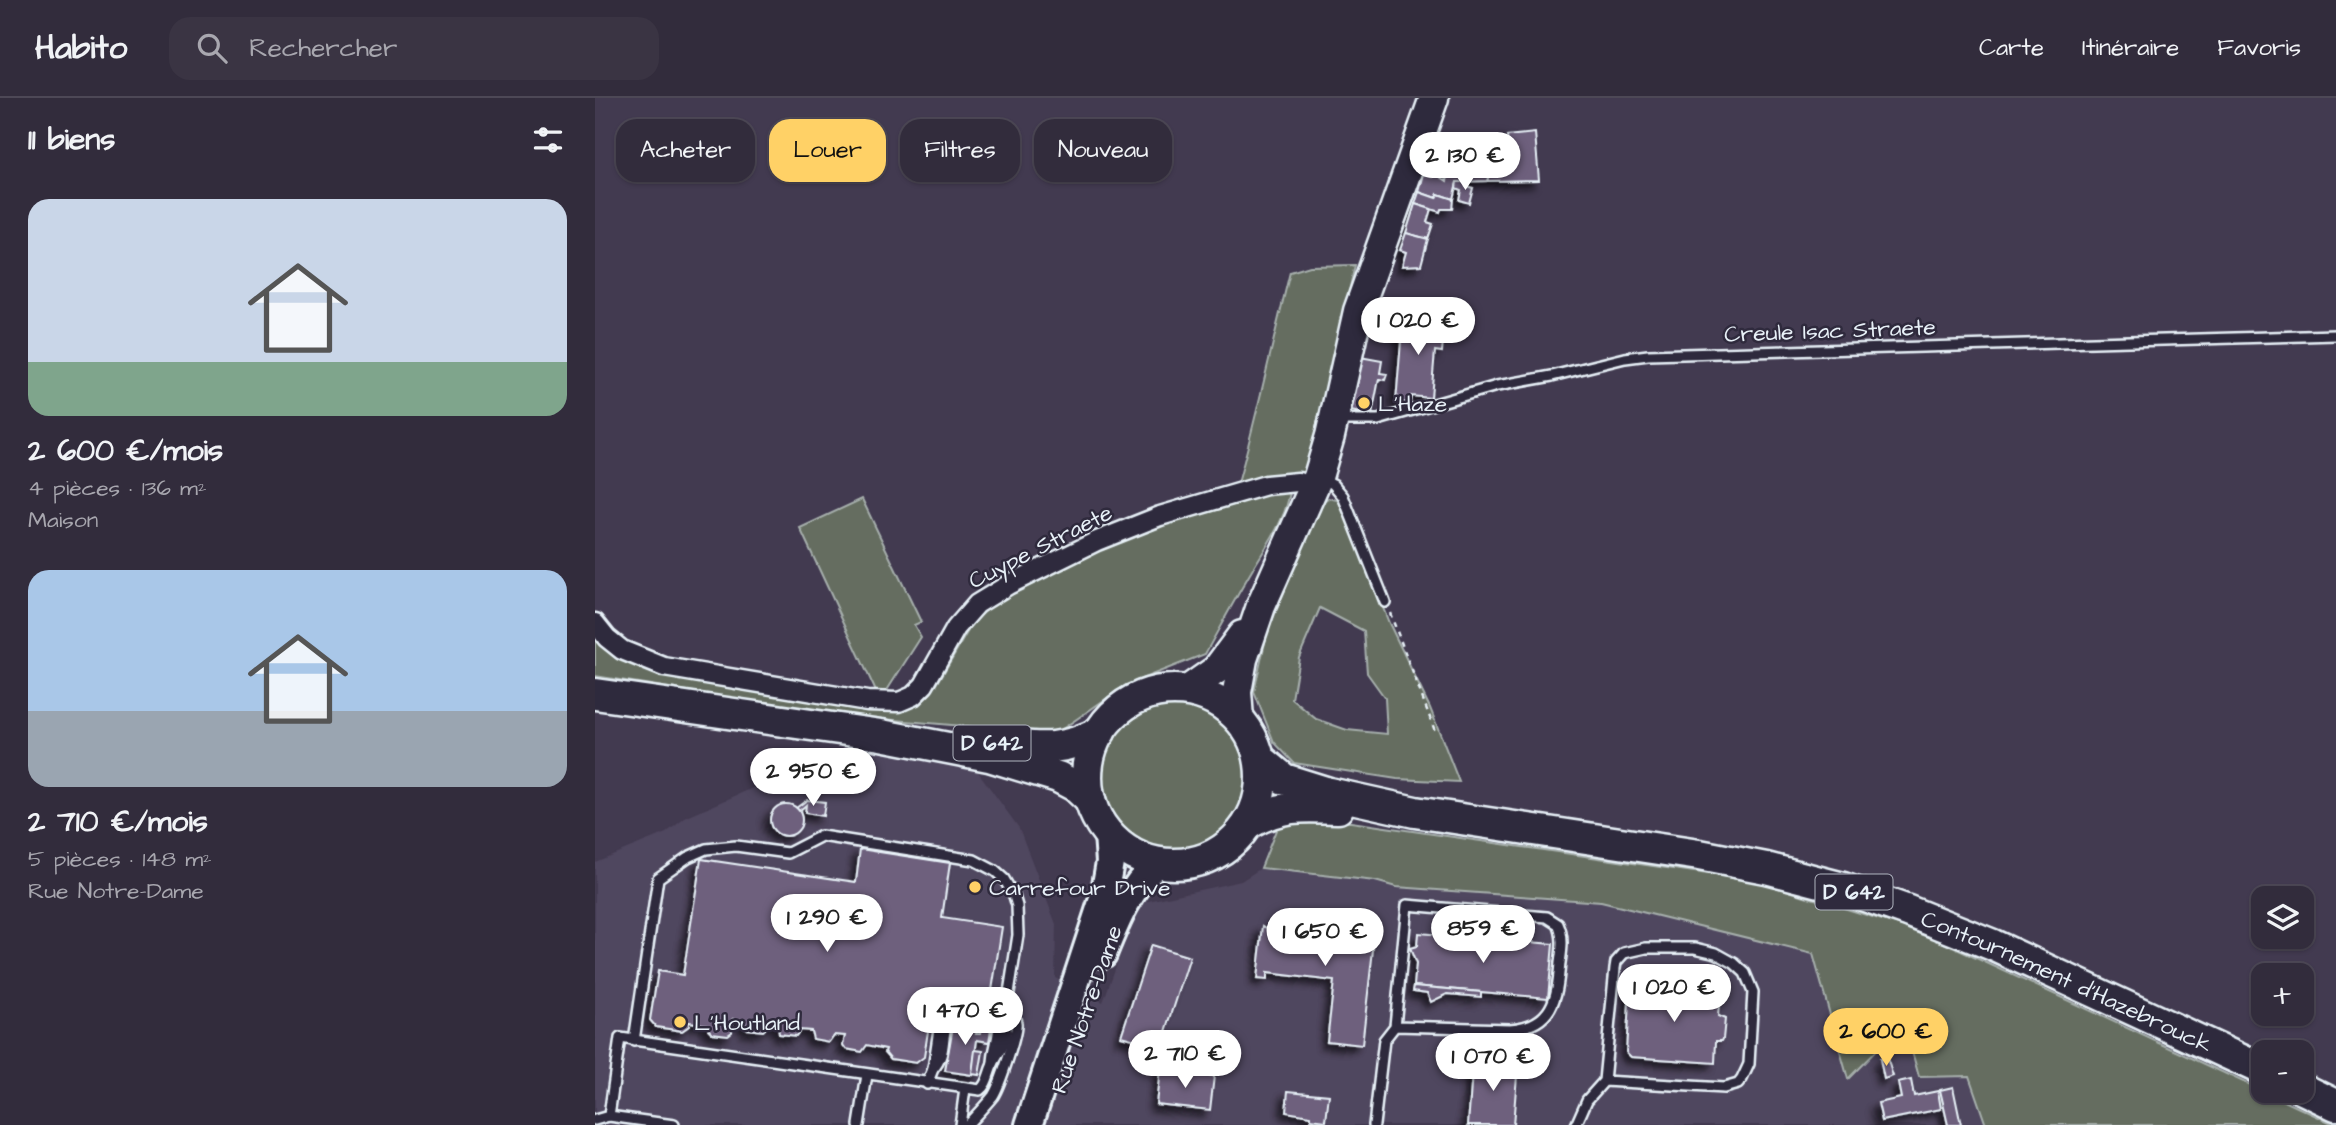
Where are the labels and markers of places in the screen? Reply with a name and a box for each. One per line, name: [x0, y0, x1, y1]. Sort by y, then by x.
pin: 2 130 €: [1400, 132, 1530, 192]
pin: 1 020 €: [1353, 298, 1483, 357]
place label: L'Haze: [1378, 388, 1447, 420]
marker: L'Haze: [1356, 395, 1372, 411]
pin: 2 950 €: [748, 748, 878, 808]
place label: Carrefour Drive: [989, 872, 1170, 904]
marker: Carrefour Drive: [967, 879, 983, 895]
pin: 1 290 €: [762, 894, 892, 954]
pin: 859 €: [1434, 906, 1532, 965]
pin: 1 650 €: [1260, 908, 1390, 968]
pin: 1 020 €: [1609, 964, 1739, 1024]
pin: 1 470 €: [900, 988, 1030, 1047]
place label: L'Houtland: [694, 1007, 800, 1039]
pin: 2 600 €: [1821, 1009, 1951, 1068]
marker: L'Houtland: [672, 1014, 688, 1030]
pin: 2 710 €: [1120, 1030, 1250, 1090]
pin: 1 070 €: [1428, 1034, 1558, 1093]

